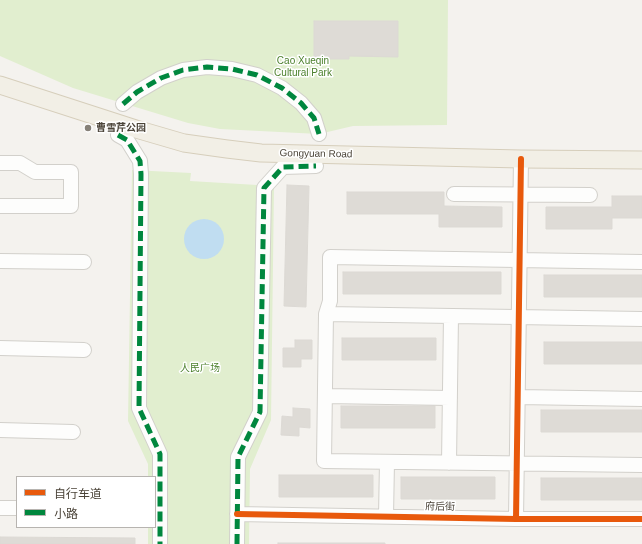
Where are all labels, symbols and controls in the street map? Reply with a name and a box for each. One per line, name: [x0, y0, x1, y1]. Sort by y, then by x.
park label: Cao Xueqin Cultural Park: [274, 55, 332, 78]
place label: 曹雪芹公园: [96, 122, 146, 134]
marker: 曹雪芹公园: [83, 123, 93, 133]
street label: Gongyuan Road: [279, 147, 353, 161]
park label: 人民广场: [180, 362, 220, 374]
legend: [16, 476, 156, 528]
text: 自行车道: [54, 487, 102, 501]
street label: 府后街: [425, 501, 455, 513]
text: 小路: [54, 507, 78, 521]

